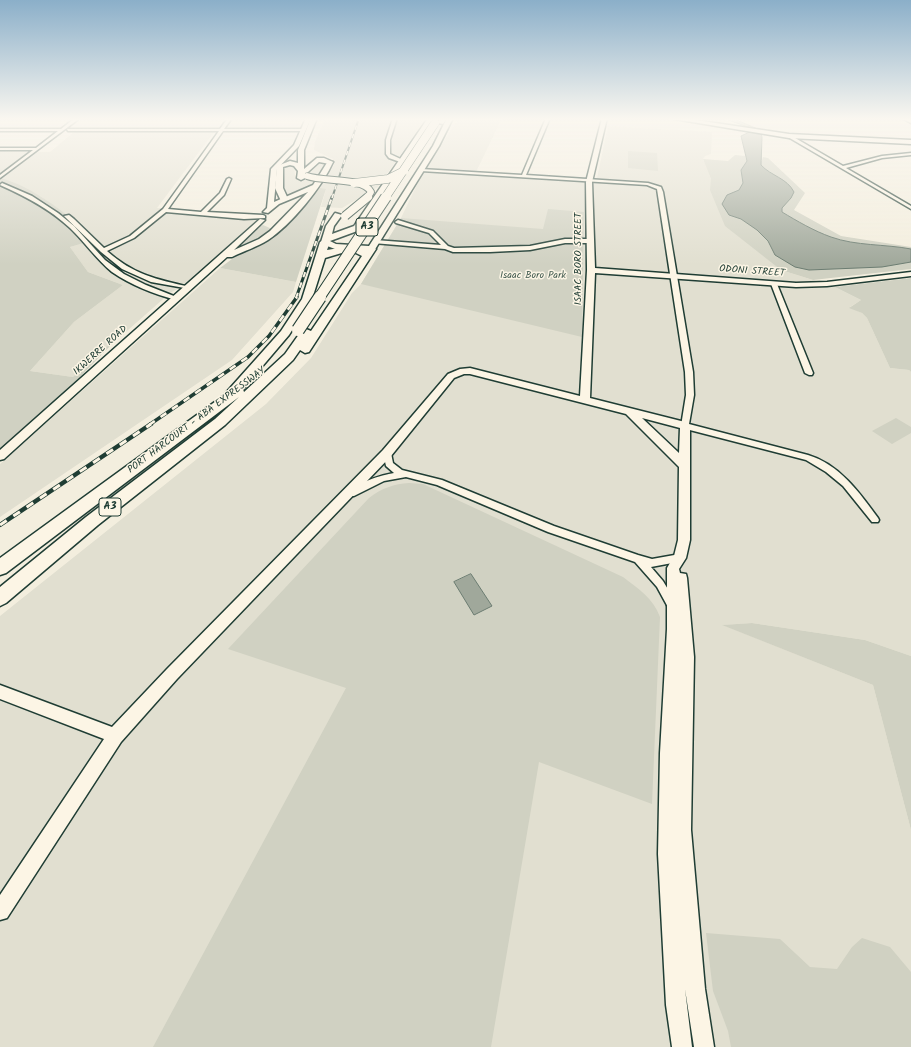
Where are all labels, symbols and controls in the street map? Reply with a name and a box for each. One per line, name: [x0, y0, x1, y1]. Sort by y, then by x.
street label: ISAAC BORO STREET: [573, 213, 585, 305]
road number: A3: [356, 218, 378, 236]
street label: ODONI STREET: [719, 264, 785, 280]
park label: Isaac Boro Park: [500, 270, 566, 282]
street label: IKWERRE ROAD: [71, 324, 131, 378]
street label: PORT HARCOURT - ABA EXPRESSWAY: [126, 365, 268, 477]
road number: A3: [99, 498, 121, 516]

